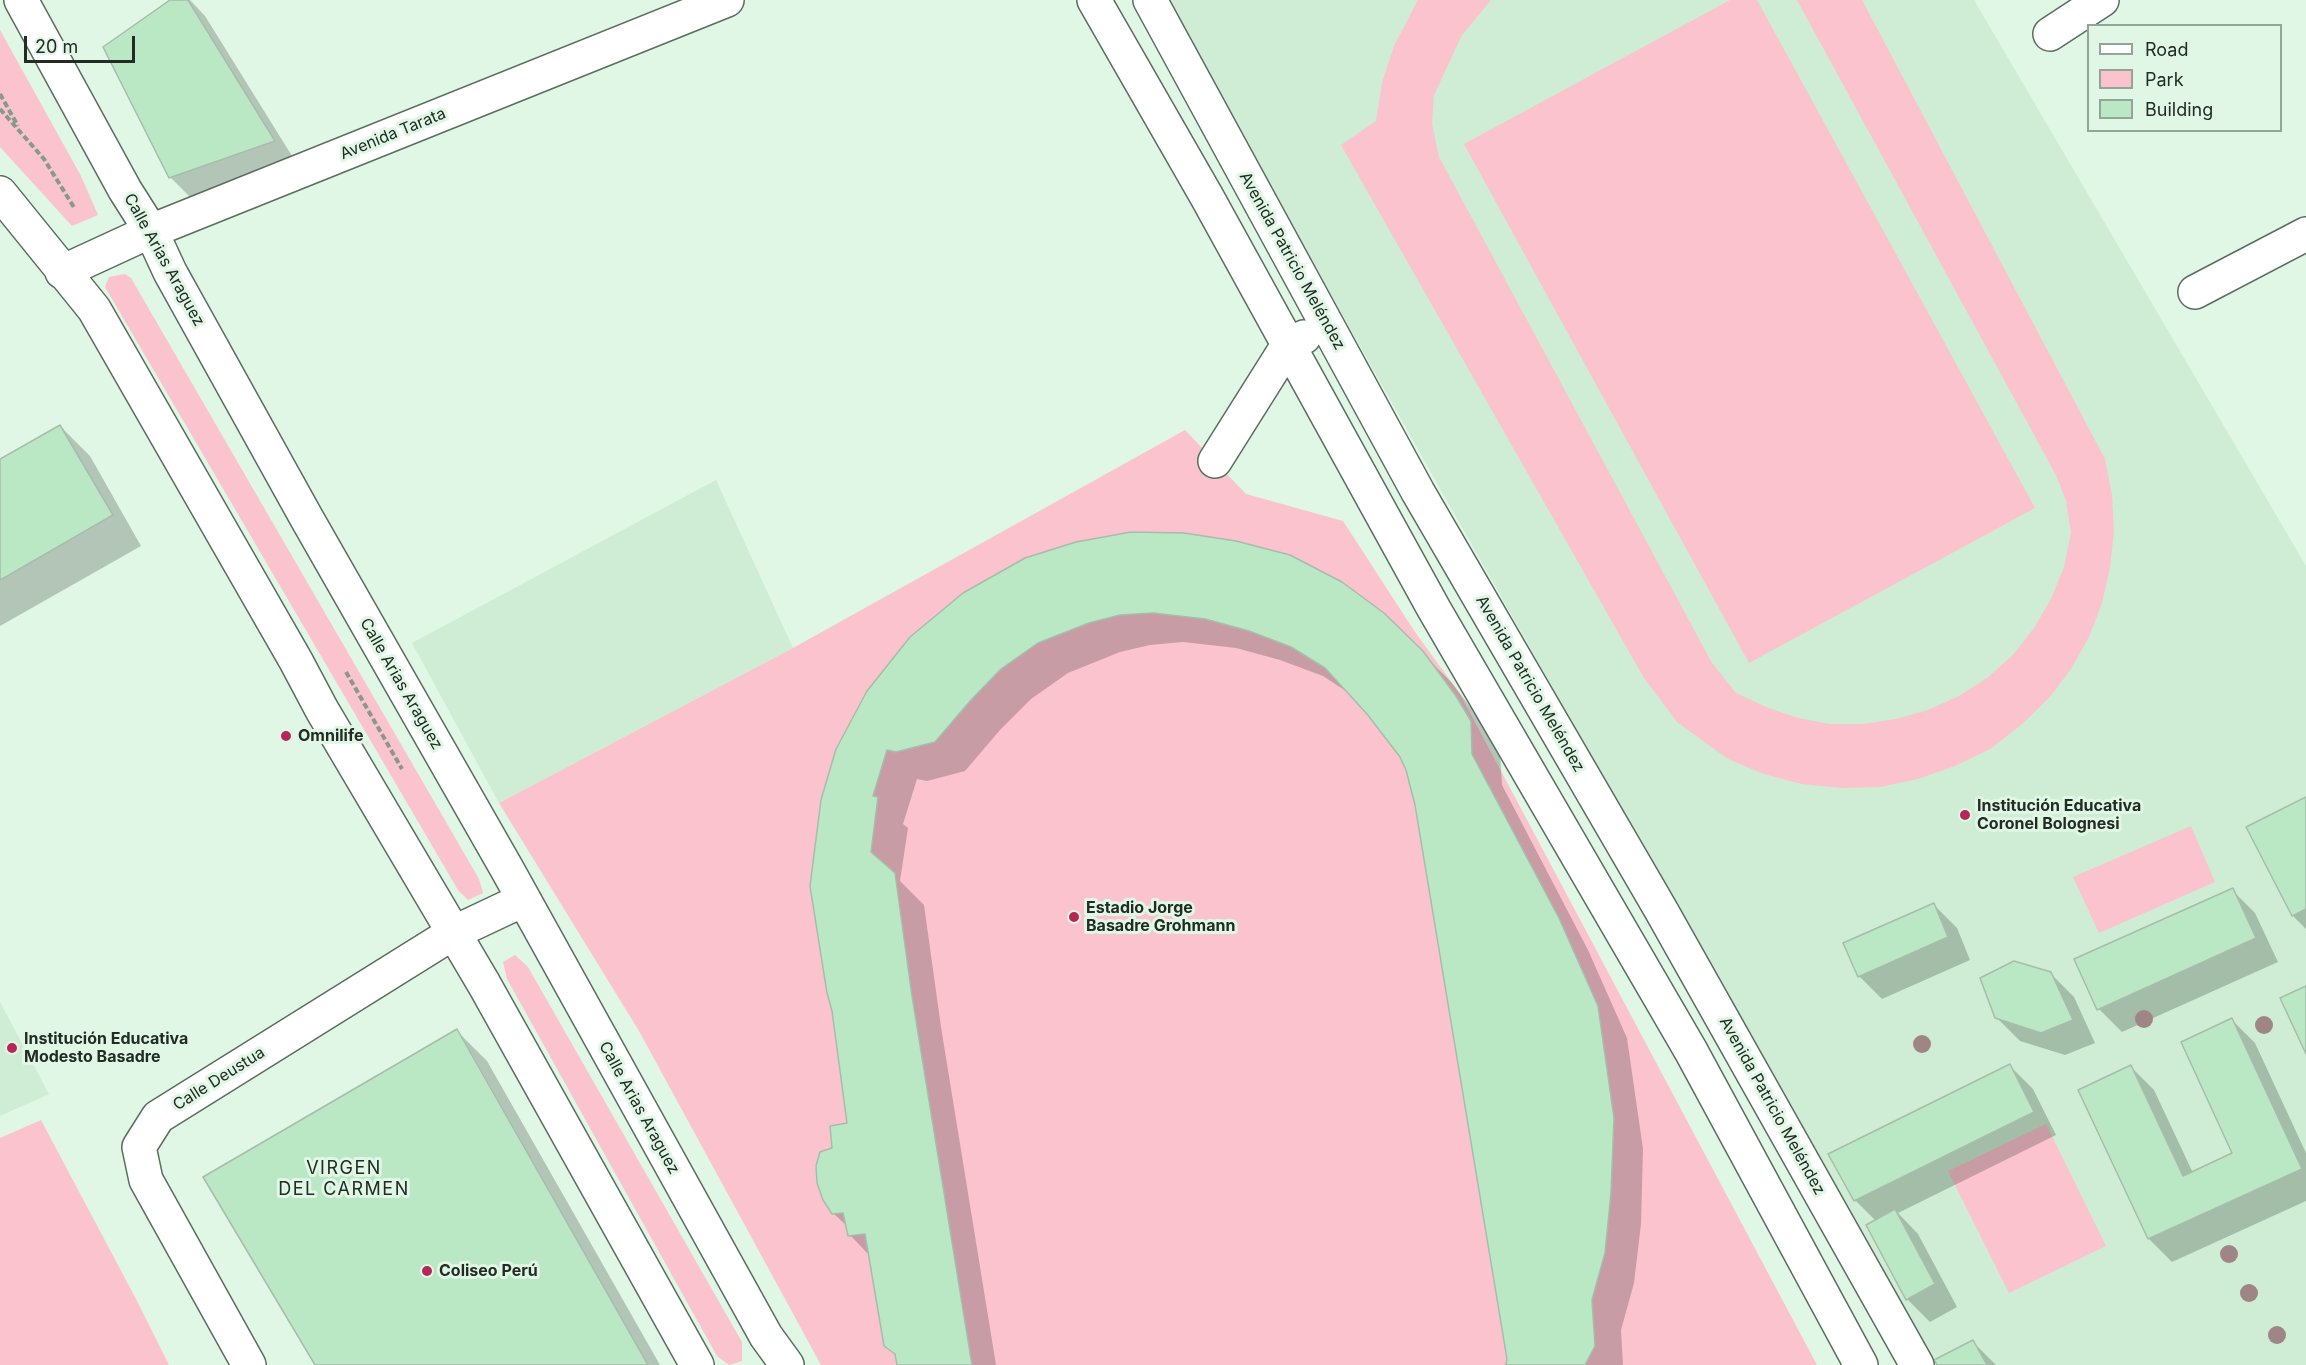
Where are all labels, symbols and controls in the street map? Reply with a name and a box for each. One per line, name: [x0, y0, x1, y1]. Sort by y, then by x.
scale bar: [27, 24, 138, 62]
legend: [2087, 24, 2282, 132]
text: 20 m: [35, 36, 78, 57]
text: Road: [2145, 39, 2188, 60]
text: Park: [2145, 69, 2184, 90]
text: Building: [2145, 99, 2213, 120]
street label: Avenida Tarata: [337, 104, 449, 164]
street label: Avenida Patricio Meléndez: [1235, 169, 1349, 353]
street label: Calle Arias Araguez: [120, 190, 208, 330]
street label: Avenida Patricio Meléndez: [1472, 592, 1588, 776]
street label: Calle Arias Araguez: [356, 615, 446, 753]
place label: Omnilife: [298, 726, 363, 746]
marker: Omnilife: [279, 729, 293, 743]
place label: Institución Educativa Coronel Bolognesi: [1977, 796, 2141, 834]
marker: Institución Educativa Coronel Bolognesi: [1958, 808, 1972, 822]
place label: Estadio Jorge Basadre Grohmann: [1086, 898, 1235, 936]
marker: Estadio Jorge Basadre Grohmann: [1067, 910, 1081, 924]
street label: Avenida Patricio Meléndez: [1715, 1014, 1829, 1198]
place label: Institución Educativa Modesto Basadre: [24, 1029, 188, 1067]
street label: Calle Arias Araguez: [595, 1038, 683, 1178]
marker: Institución Educativa Modesto Basadre: [5, 1041, 19, 1055]
street label: Calle Deustua: [170, 1043, 268, 1115]
district label: VIRGEN DEL CARMEN: [278, 1158, 410, 1200]
place label: Coliseo Perú: [439, 1261, 538, 1281]
marker: Coliseo Perú: [420, 1264, 434, 1278]

